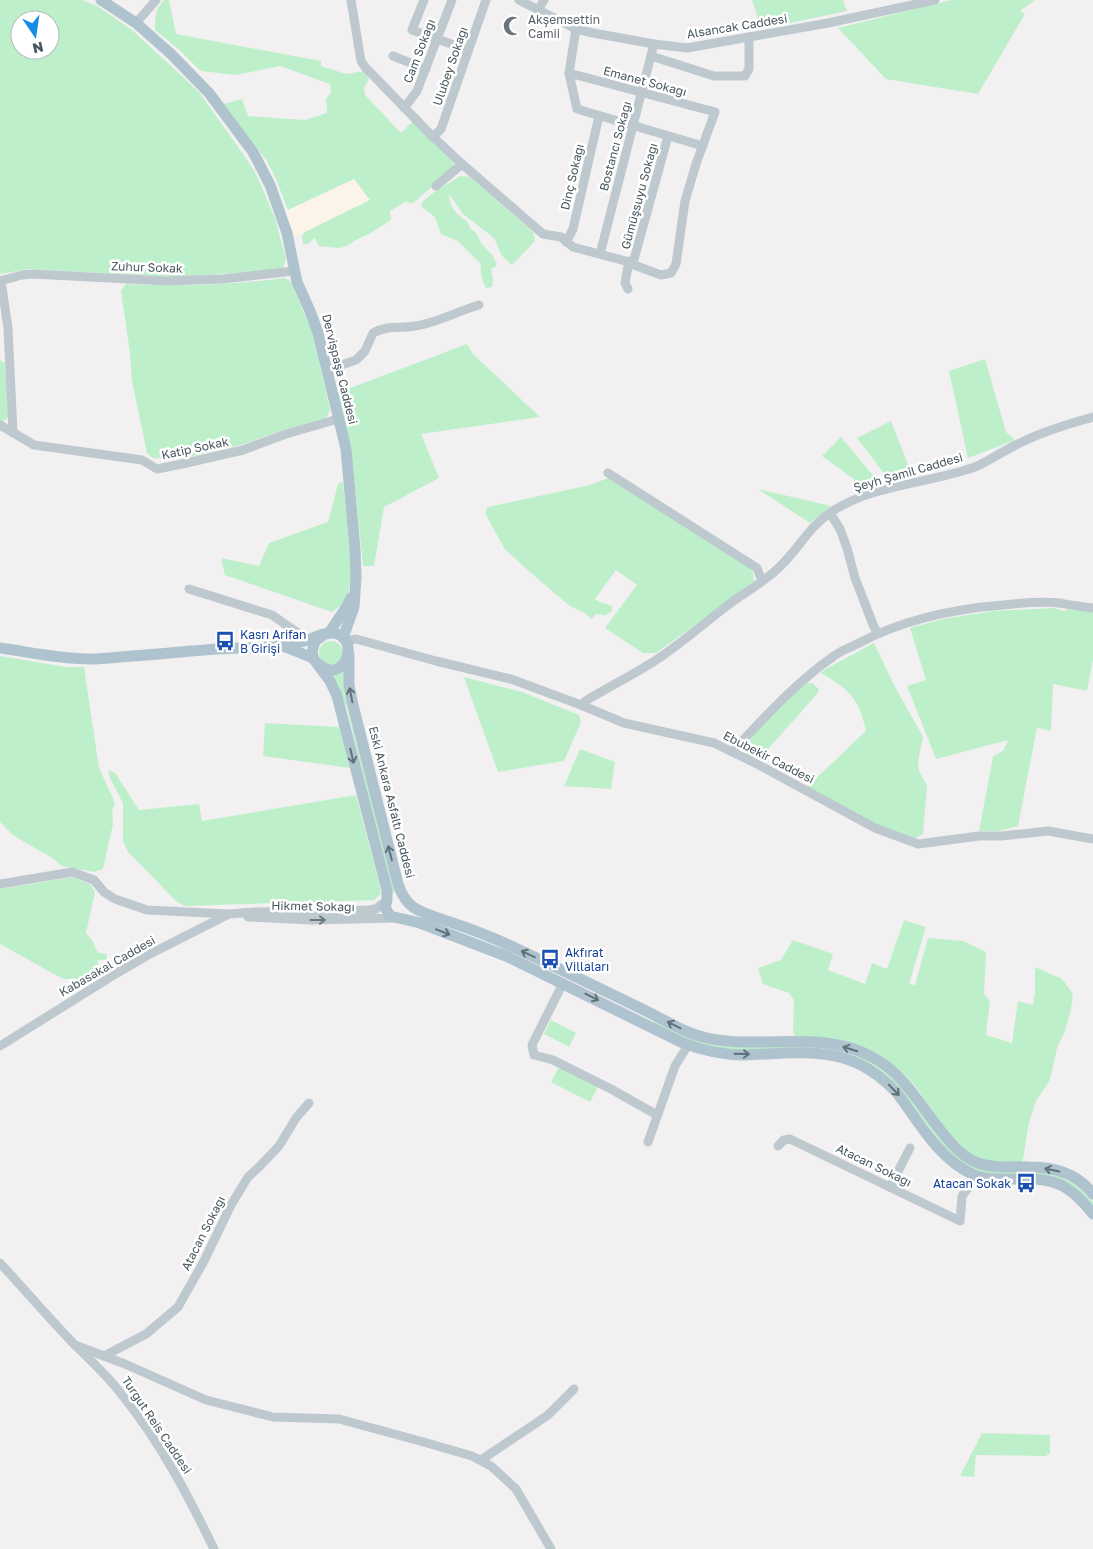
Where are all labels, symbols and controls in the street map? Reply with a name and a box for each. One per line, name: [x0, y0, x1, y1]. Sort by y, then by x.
north arrow: [10, 10, 60, 60]
street label: Alsancak Caddesi: [686, 11, 788, 41]
place label: Akşemsettin Camii: [528, 12, 600, 41]
mosque icon: Akşemsettin Camii: [502, 15, 524, 37]
street label: Cam Sokağı: [400, 17, 438, 85]
street label: Ulubey Sokağı: [429, 25, 471, 107]
text: N: [31, 39, 45, 58]
street label: Emanet Sokağı: [602, 63, 688, 99]
street label: Bostancı Sokağı: [596, 100, 634, 192]
street label: Gümüşsuyu Sokağı: [618, 141, 660, 251]
street label: Dinç Sokağı: [557, 142, 587, 212]
street label: Zuhur Sokak: [111, 258, 183, 276]
street label: Dervişpaşa Caddesi: [319, 312, 361, 426]
street label: Katip Sokak: [160, 434, 230, 462]
street label: Şeyh Şamil Caddesi: [852, 449, 964, 495]
place label: Kasrı Arifan B Girişi: [240, 627, 306, 656]
bus stop icon: Kasrı Arifan B Girişi: [214, 630, 236, 652]
one-way arrow: [346, 688, 356, 704]
street label: Eski Ankara Asfaltı Caddesi: [366, 725, 418, 879]
street label: Ebubekir Caddesi: [721, 728, 817, 786]
one-way arrow: [348, 748, 357, 764]
one-way arrow: [385, 845, 395, 861]
street label: Hikmet Sokağı: [271, 898, 355, 914]
one-way arrow: [309, 915, 325, 924]
one-way arrow: [435, 928, 450, 937]
street label: Kabasakal Caddesi: [56, 932, 158, 1000]
place label: Akfırat Villaları: [565, 945, 609, 974]
bus stop icon: Akfırat Villaları: [539, 948, 561, 970]
one-way arrow: [521, 949, 536, 958]
one-way arrow: [584, 992, 599, 1002]
one-way arrow: [667, 1020, 682, 1029]
one-way arrow: [843, 1043, 859, 1053]
one-way arrow: [734, 1049, 750, 1059]
one-way arrow: [888, 1084, 900, 1096]
street label: Atacan Sokağı: [834, 1140, 914, 1190]
one-way arrow: [1045, 1164, 1061, 1174]
bus stop icon: Atacan Sokak: [1015, 1172, 1037, 1194]
place label: Atacan Sokak: [933, 1176, 1011, 1191]
street label: Atacan Sokağı: [178, 1193, 228, 1273]
street label: Turgut Reis Caddesi: [119, 1373, 195, 1477]

